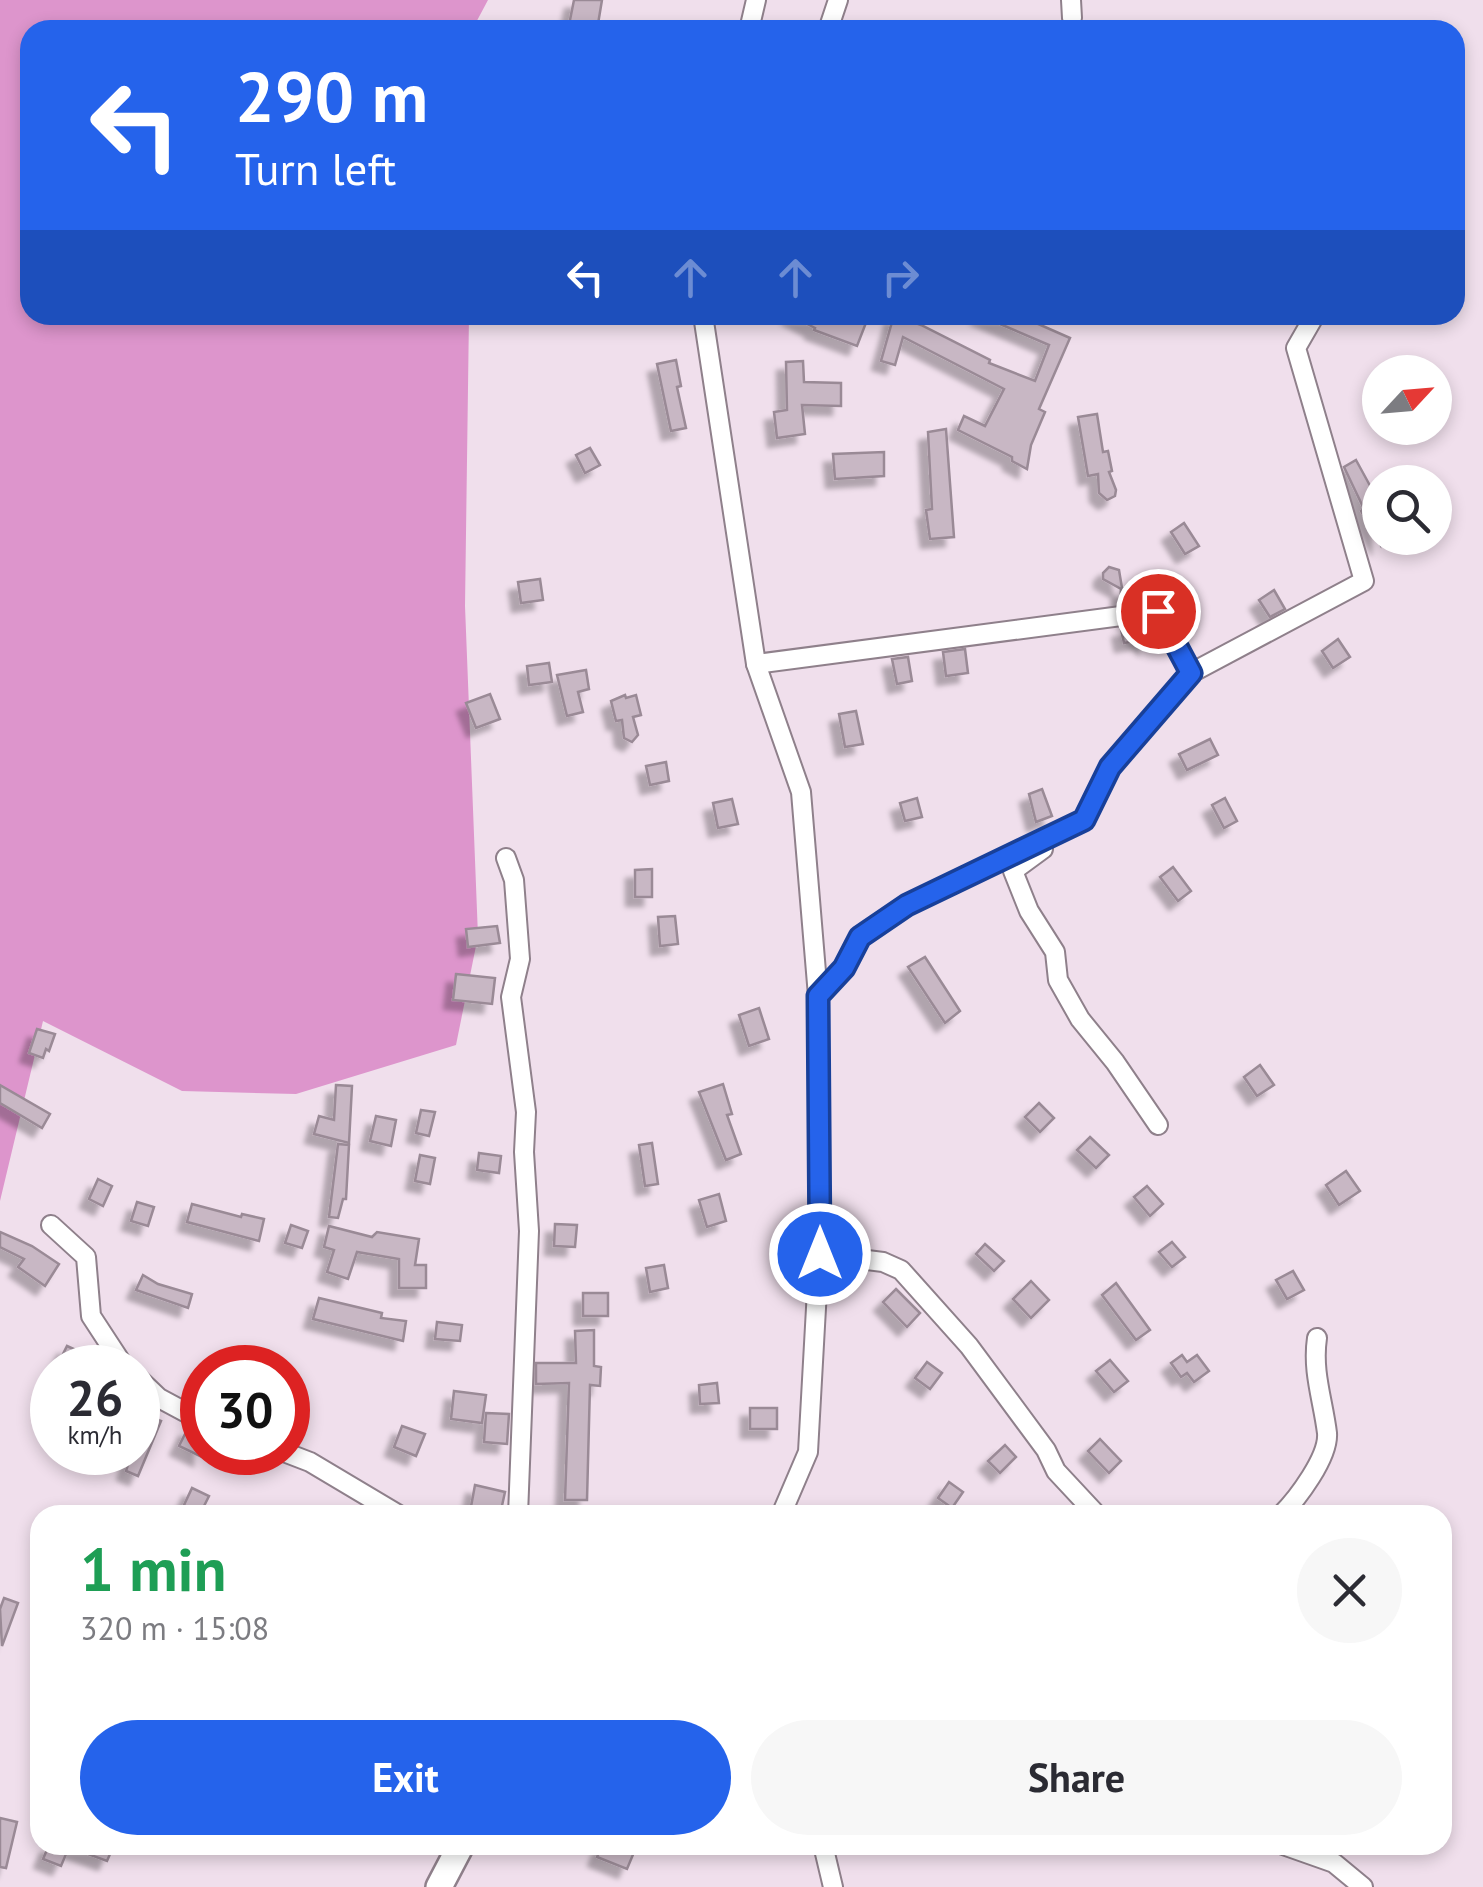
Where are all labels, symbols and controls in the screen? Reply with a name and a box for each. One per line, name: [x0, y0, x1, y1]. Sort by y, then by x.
text: 290 m: [235, 51, 428, 141]
icon: left: [70, 60, 200, 190]
text: Turn left: [235, 139, 396, 197]
icon: left: [558, 250, 613, 305]
icon: ahead: [663, 250, 718, 305]
icon: ahead: [768, 250, 823, 305]
icon: right: [873, 250, 928, 305]
north arrow: [1362, 355, 1452, 445]
map controls: [1362, 355, 1452, 555]
button: search: [1362, 465, 1452, 555]
pin: [1116, 569, 1201, 654]
icon: arrive: [1131, 584, 1186, 639]
position arrow: [768, 1202, 872, 1306]
speed limit sign: 30: [180, 1345, 310, 1475]
text: 26: [67, 1365, 123, 1430]
text: km/h: [68, 1419, 122, 1451]
text: 1 min: [80, 1530, 226, 1608]
button: close: [1297, 1538, 1402, 1643]
text: 320 m · 15:08: [80, 1607, 269, 1649]
button: Exit: [80, 1720, 731, 1835]
button: Share: [751, 1720, 1402, 1835]

